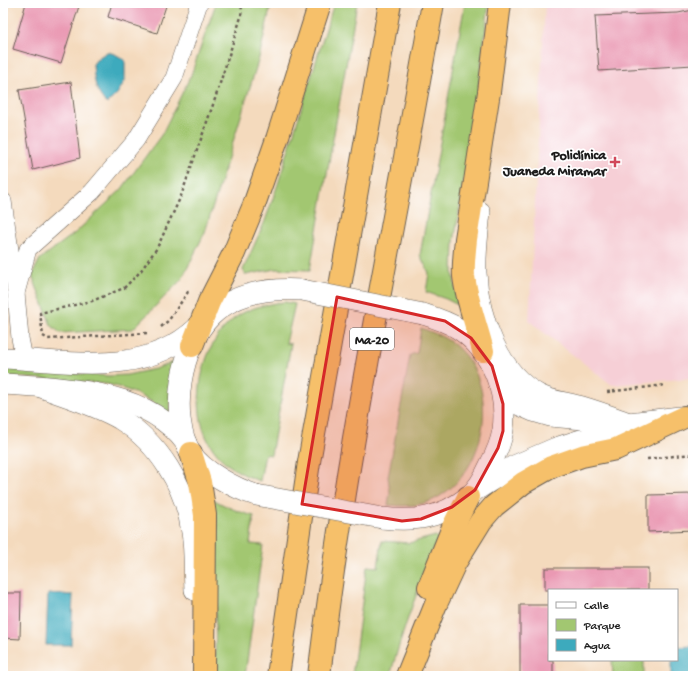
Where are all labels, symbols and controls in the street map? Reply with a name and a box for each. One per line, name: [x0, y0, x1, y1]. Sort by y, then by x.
place label: Policlínica Juaneda Miramar: [502, 148, 608, 181]
marker: Policlínica Juaneda Miramar: [609, 156, 621, 168]
road number: Ma-20: [350, 328, 394, 350]
legend: [548, 589, 678, 661]
text: Calle: [584, 600, 609, 614]
text: Parque: [583, 620, 621, 634]
text: Agua: [584, 640, 611, 654]

